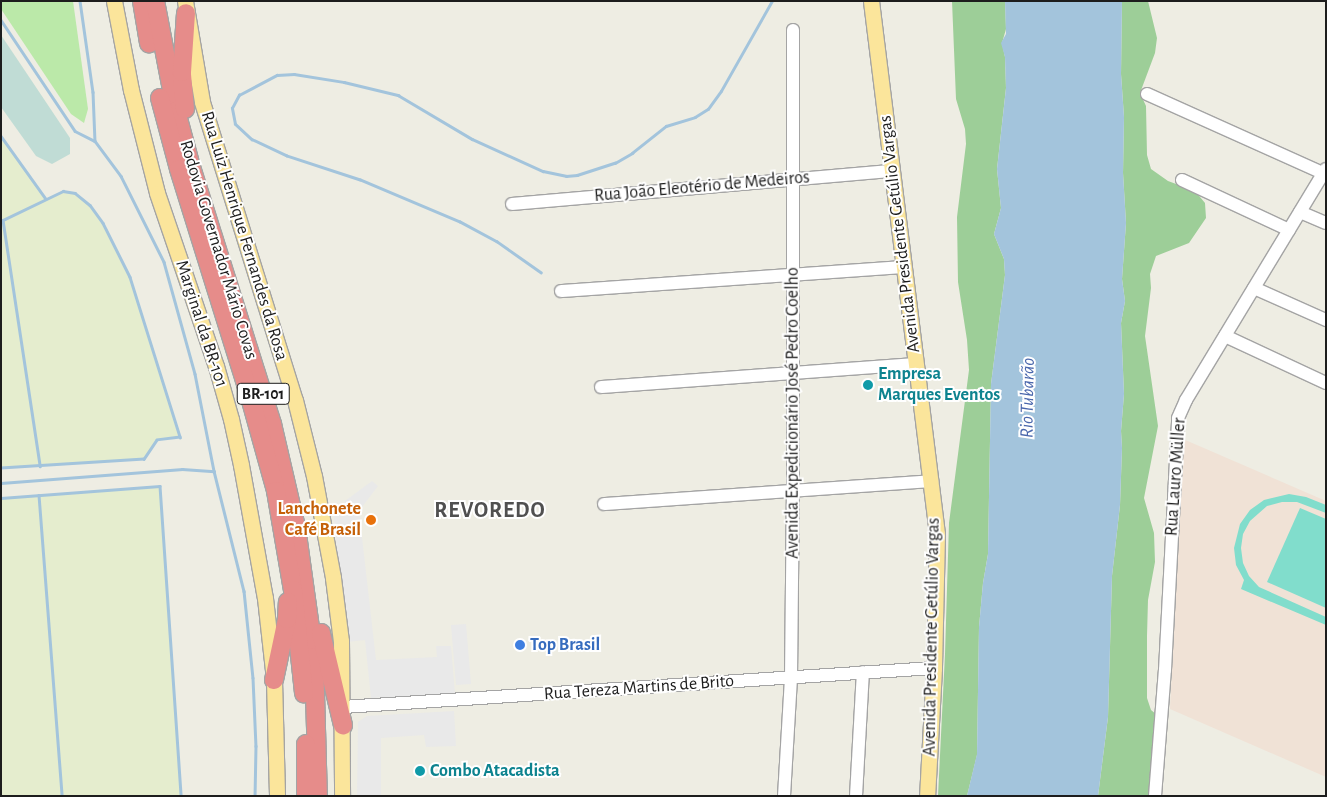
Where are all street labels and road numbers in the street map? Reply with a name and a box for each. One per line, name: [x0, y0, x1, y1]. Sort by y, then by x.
street label: Rua Luiz Henrique Fernandes da Rosa: [196, 109, 292, 363]
street label: Avenida Presidente Getúlio Vargas: [875, 114, 925, 354]
street label: Rodovia Governador Mário Covas: [174, 138, 262, 362]
street label: Rua João Eleotério de Medeiros: [593, 167, 811, 207]
street label: Marginal da BR-101: [170, 258, 232, 390]
street label: Avenida Expedicionário José Pedro Coelho: [782, 267, 804, 559]
road number: BR-101: [236, 380, 290, 408]
street label: Rua Lauro Müller: [1161, 417, 1191, 537]
street label: Avenida Presidente Getúlio Vargas: [919, 517, 945, 757]
street label: Rua Tereza Martins de Brito: [543, 671, 735, 705]

